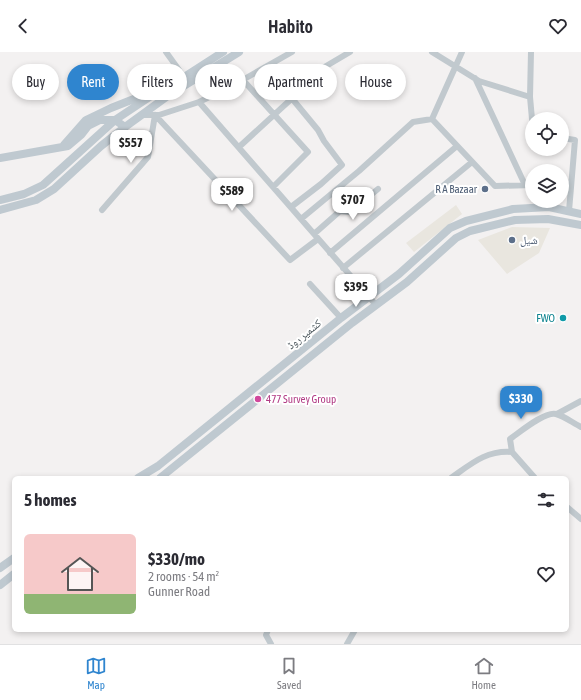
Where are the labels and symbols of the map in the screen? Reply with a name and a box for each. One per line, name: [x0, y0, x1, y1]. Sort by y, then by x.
pin: $557: [107, 130, 155, 164]
pin: $589: [208, 178, 256, 212]
place label: R A Bazaar: [435, 183, 478, 195]
marker: R A Bazaar: [480, 184, 490, 194]
pin: $707: [329, 187, 377, 221]
place label: شیل: [520, 234, 538, 247]
marker: شیل: [507, 235, 517, 245]
pin: $395: [332, 274, 380, 308]
place label: FWO: [536, 312, 555, 324]
marker: FWO: [558, 313, 568, 323]
street label: کشمیر روڈ: [285, 316, 324, 351]
pin: $330: [497, 386, 545, 420]
place label: 477 Survey Group: [266, 393, 336, 405]
marker: 477 Survey Group: [253, 394, 263, 404]

